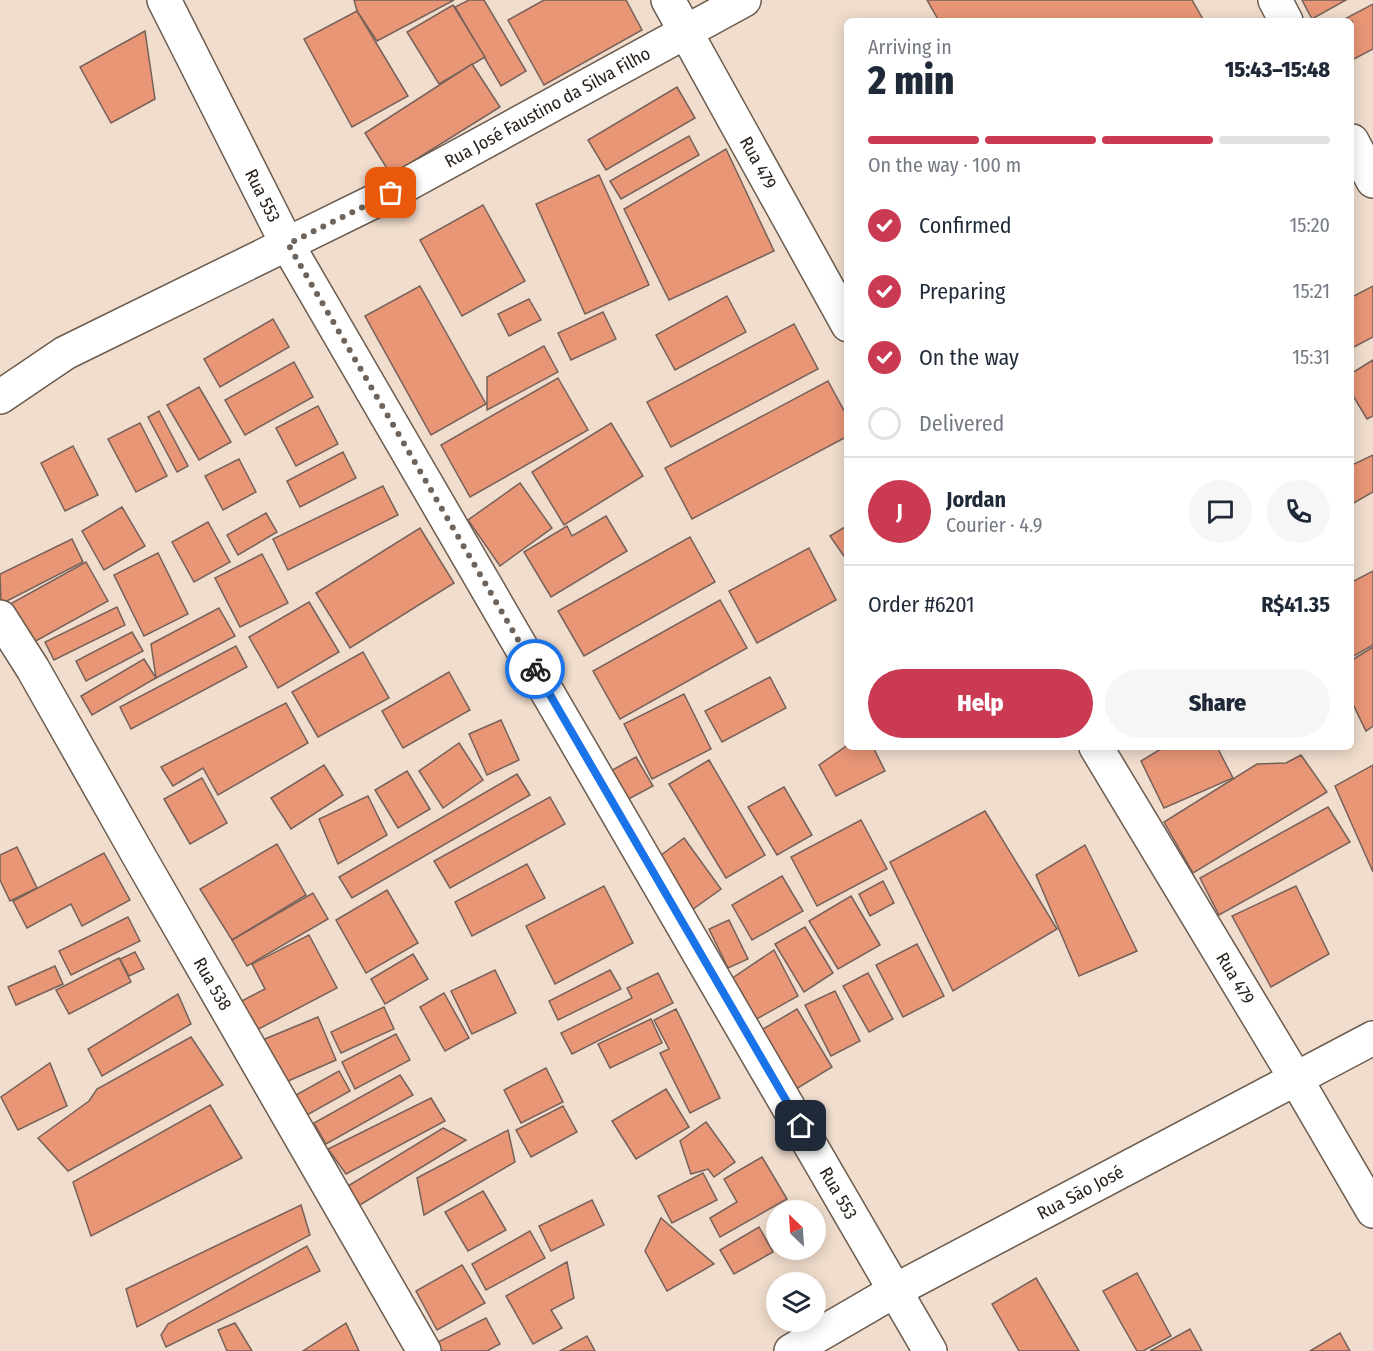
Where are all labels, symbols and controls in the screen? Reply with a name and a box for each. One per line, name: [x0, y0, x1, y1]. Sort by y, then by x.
text: Arriving in: [868, 35, 952, 59]
street label: Rua José Faustino da Silva Filho: [441, 42, 654, 173]
text: 15:43–15:48: [1225, 56, 1330, 83]
text: 2 min: [868, 58, 954, 104]
street label: Rua 479: [735, 133, 781, 193]
text: On the way · 100 m: [868, 153, 1021, 177]
street label: Rua 553: [240, 165, 285, 226]
pin: [365, 167, 416, 218]
icon: bag: [374, 176, 407, 209]
icon: check: [868, 209, 901, 242]
text: Confirmed: [919, 212, 1012, 239]
text: 15:20: [1290, 213, 1330, 237]
icon: check: [868, 275, 901, 308]
text: Preparing: [919, 278, 1005, 305]
text: 15:21: [1293, 279, 1330, 303]
icon: check: [868, 341, 901, 374]
text: On the way: [919, 344, 1019, 371]
text: 15:31: [1292, 345, 1330, 369]
text: Delivered: [919, 410, 1004, 437]
button: chat: [1189, 480, 1252, 543]
button: phone: [1267, 480, 1330, 543]
text: Jordan: [946, 486, 1006, 513]
text: J: [896, 498, 903, 525]
text: Courier · 4.9: [946, 513, 1042, 537]
text: Order #6201: [868, 591, 975, 618]
text: R$41.35: [1261, 591, 1330, 618]
courier: [505, 639, 565, 699]
icon: bike: [519, 653, 552, 686]
button: Help: [868, 669, 1093, 738]
button: Share: [1105, 669, 1330, 738]
street label: Rua 479: [1211, 948, 1259, 1008]
street label: Rua 538: [189, 953, 236, 1014]
pin: [775, 1100, 826, 1151]
icon: home: [784, 1109, 817, 1142]
street label: Rua São José: [1033, 1161, 1128, 1224]
street label: Rua 553: [815, 1163, 862, 1223]
north arrow: [766, 1200, 826, 1260]
map controls: [766, 1200, 826, 1332]
button: layers: [766, 1272, 826, 1332]

